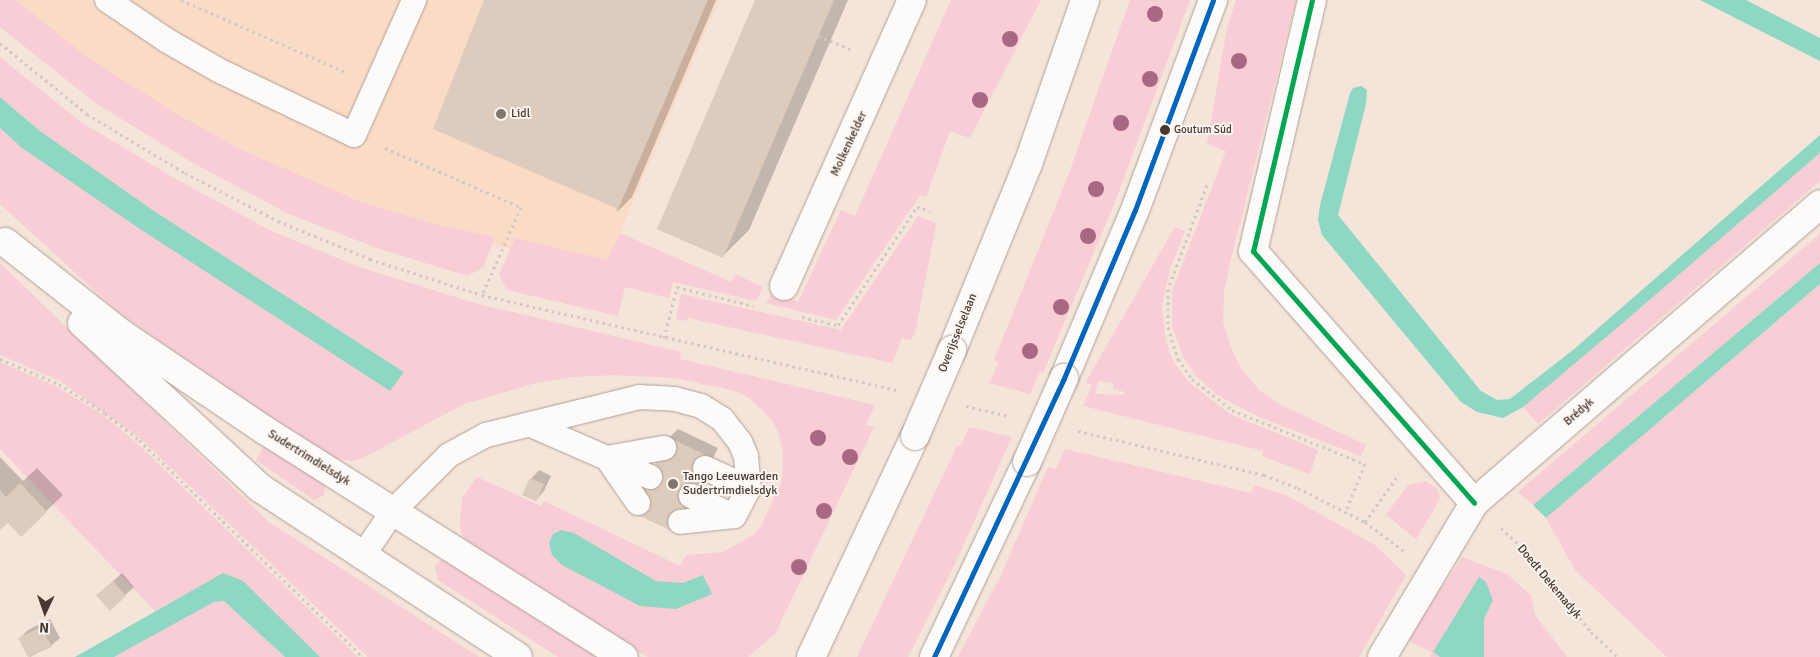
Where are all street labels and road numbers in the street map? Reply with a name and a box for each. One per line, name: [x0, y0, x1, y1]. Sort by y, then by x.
street label: Molkenkelder: [828, 109, 870, 179]
street label: Overijsselselaan: [936, 291, 980, 375]
street label: Brédyk: [1561, 395, 1597, 429]
street label: Sudertrimdielsdyk: [265, 427, 353, 489]
street label: Doedt Dekemadyk: [1514, 542, 1584, 622]

